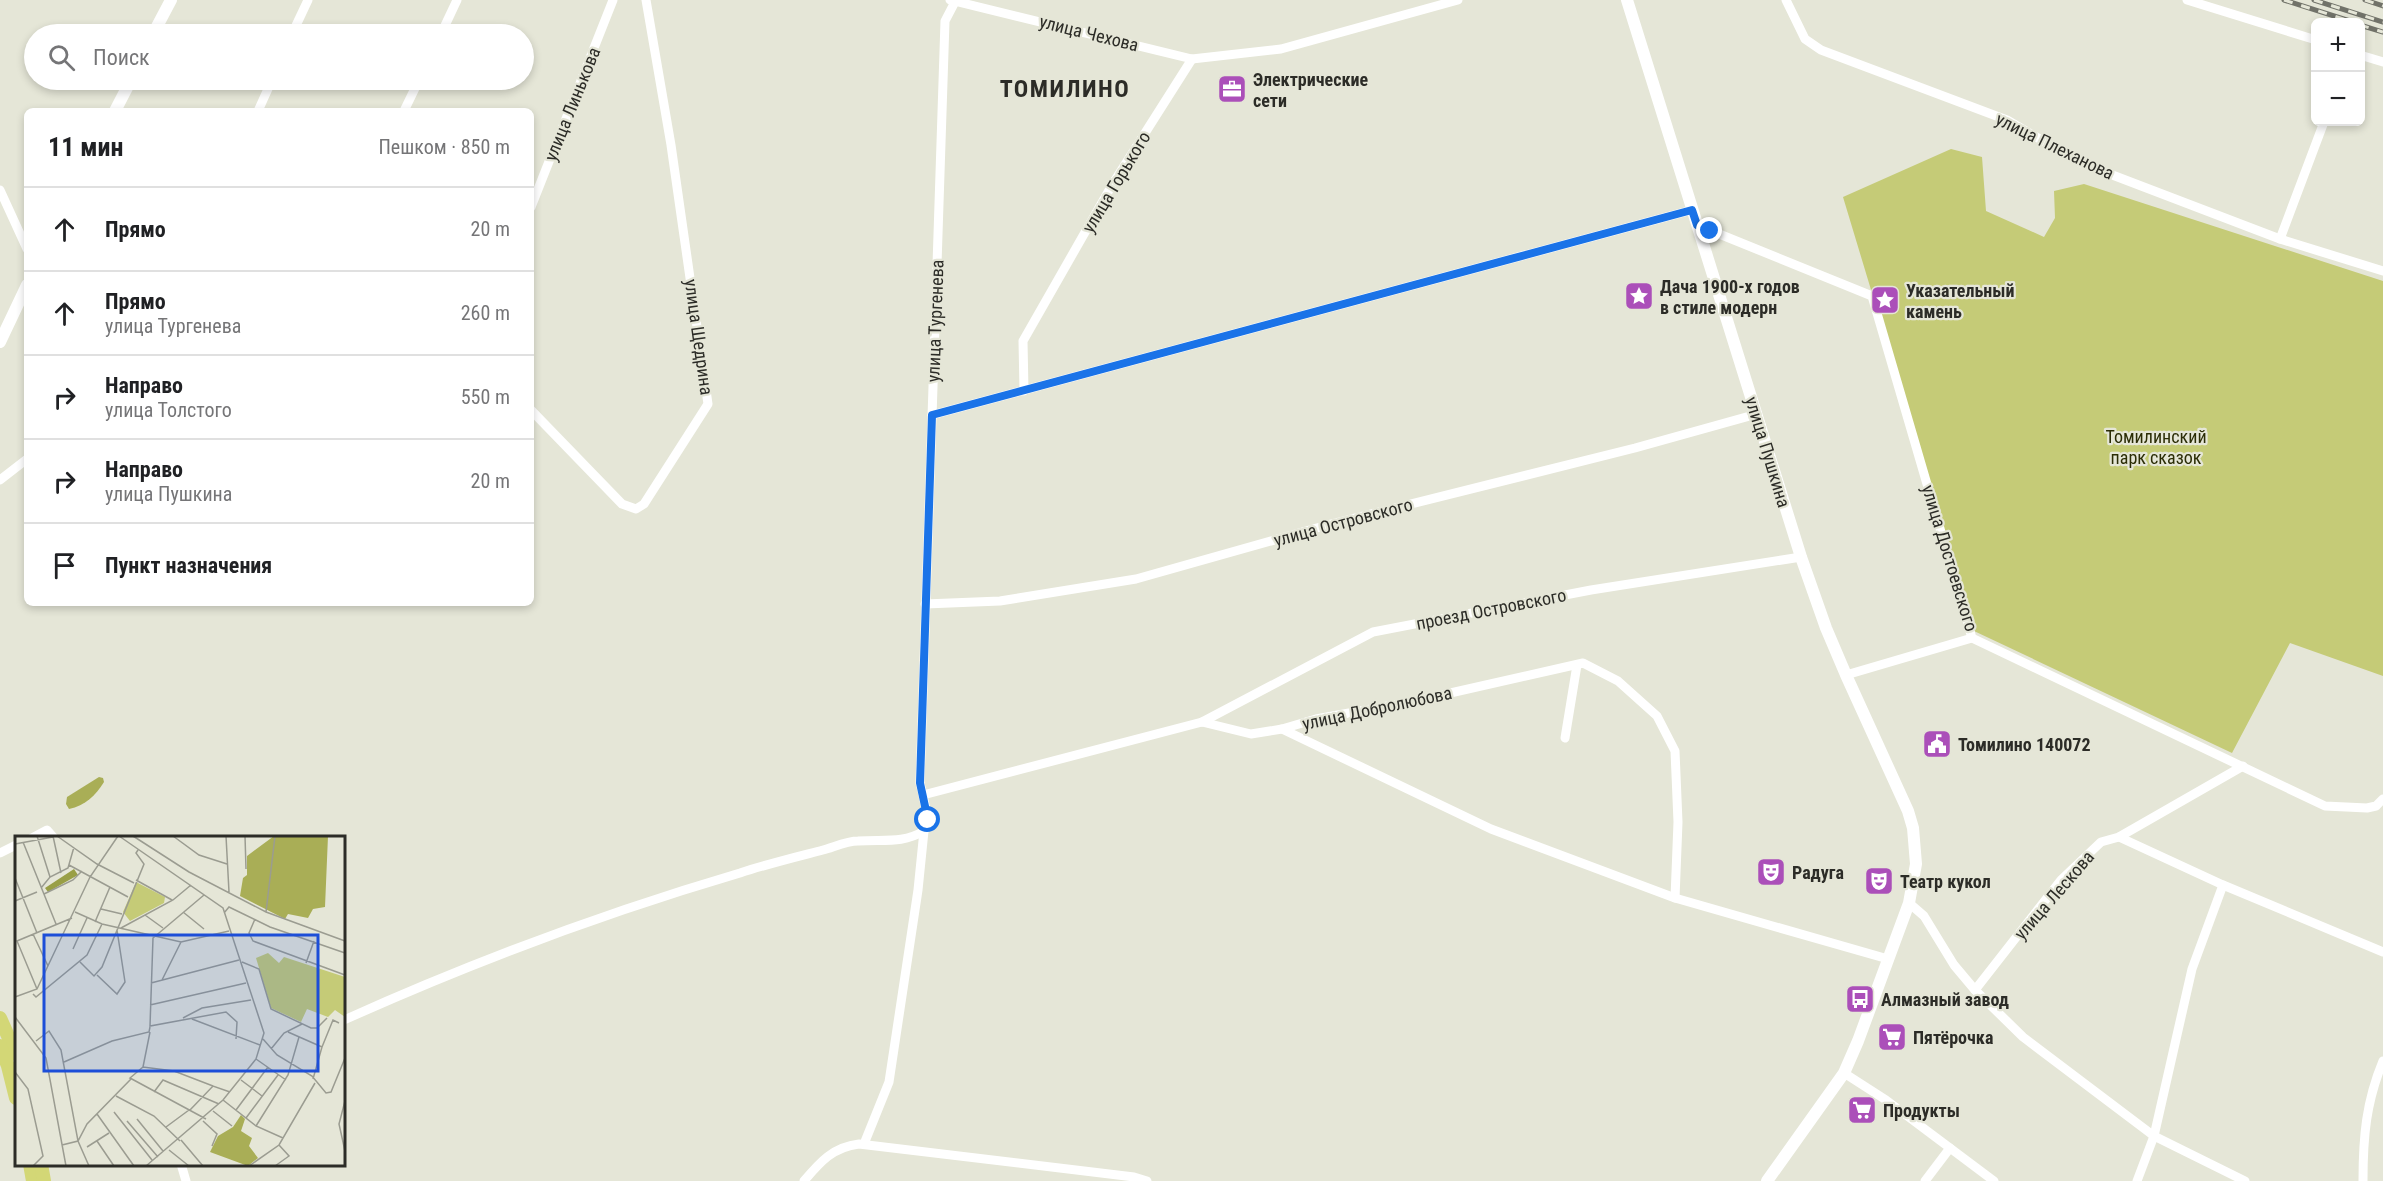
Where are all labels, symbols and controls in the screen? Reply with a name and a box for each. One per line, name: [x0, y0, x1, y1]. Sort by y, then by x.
street label: улица Чехова: [1037, 11, 1141, 55]
map controls: [2311, 18, 2365, 126]
button: +: [2311, 18, 2365, 72]
search box: [24, 24, 534, 90]
icon: search: [45, 41, 78, 74]
street label: улица Линькова: [540, 44, 604, 164]
text: Поиск: [93, 45, 150, 70]
place label: Электрические сети: [1253, 69, 1369, 111]
button: −: [2311, 72, 2365, 126]
office icon: Электрические сети: [1216, 73, 1248, 105]
district label: ТОМИЛИНО: [1000, 75, 1130, 103]
street label: улица Плеханова: [1992, 108, 2118, 184]
street label: улица Горького: [1078, 128, 1154, 236]
text: 11 мин: [48, 132, 124, 162]
text: Пешком · 850 m: [378, 135, 510, 159]
icon: ahead: [48, 213, 81, 246]
text: Прямо: [105, 217, 166, 242]
text: 20 m: [471, 217, 510, 241]
route end: [1696, 217, 1722, 243]
street label: улица Тургенева: [922, 259, 948, 383]
place label: Дача 1900-х годов в стиле модерн: [1660, 276, 1800, 318]
street label: улица Щедрина: [680, 278, 718, 396]
place icon: Дача 1900-х годов в стиле модерн: [1623, 280, 1655, 312]
place label: Указательный камень: [1906, 280, 2014, 322]
place icon: Указательный камень: [1869, 284, 1901, 316]
text: Прямо: [105, 289, 166, 314]
icon: ahead: [48, 297, 81, 330]
text: 260 m: [461, 301, 510, 325]
text: улица Тургенева: [105, 314, 241, 338]
text: Направо: [105, 373, 183, 398]
icon: right: [48, 381, 81, 414]
text: 550 m: [461, 385, 510, 409]
street label: улица Пушкина: [1741, 394, 1795, 510]
text: улица Толстого: [105, 398, 232, 422]
park label: Томилинский парк сказок: [2105, 426, 2207, 468]
text: Направо: [105, 457, 183, 482]
icon: right: [48, 465, 81, 498]
text: 20 m: [471, 469, 510, 493]
text: улица Пушкина: [105, 482, 232, 506]
street label: улица Достоевского: [1918, 482, 1982, 634]
street label: улица Островского: [1271, 493, 1415, 551]
icon: arrive: [48, 549, 81, 582]
text: Пункт назначения: [105, 553, 272, 578]
street label: проезд Островского: [1414, 584, 1568, 634]
street label: улица Добролюбова: [1300, 682, 1454, 734]
public building icon: Томилино 140072: [1921, 728, 1953, 760]
place label: Томилино 140072: [1958, 734, 2091, 755]
route start: [914, 806, 940, 832]
inset map: [15, 836, 345, 1166]
street label: улица Лескова: [2010, 846, 2098, 944]
theatre icon: Радуга: [1755, 856, 1787, 888]
place label: Радуга: [1792, 862, 1844, 883]
theatre icon: Театр кукол: [1863, 865, 1895, 897]
place label: Театр кукол: [1900, 871, 1991, 892]
bus stop icon: Алмазный завод: [1844, 983, 1876, 1015]
place label: Алмазный завод: [1881, 989, 2009, 1010]
supermarket icon: Пятёрочка: [1876, 1021, 1908, 1053]
place label: Пятёрочка: [1913, 1027, 1993, 1048]
supermarket icon: Продукты: [1846, 1094, 1878, 1126]
place label: Продукты: [1883, 1100, 1960, 1121]

